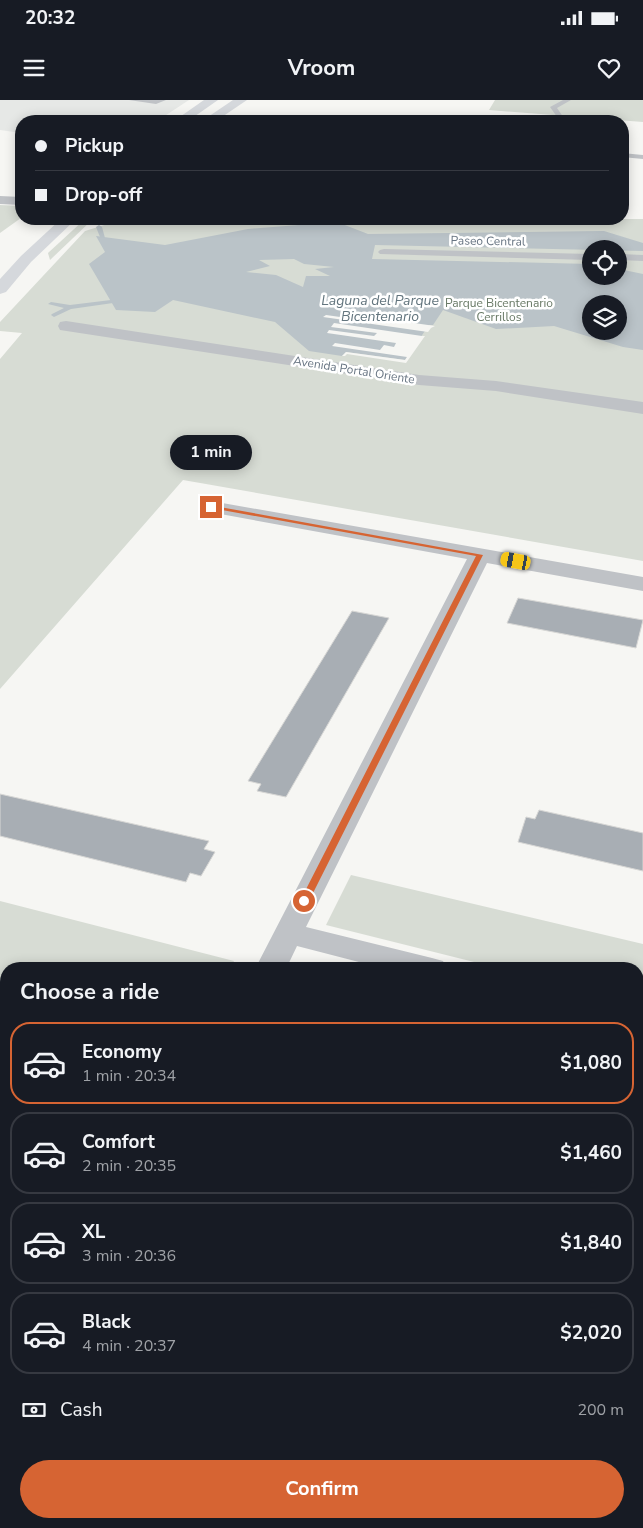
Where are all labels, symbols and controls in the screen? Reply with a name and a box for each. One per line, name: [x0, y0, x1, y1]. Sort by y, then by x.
text: 20:32: [25, 5, 75, 31]
text: Vroom: [288, 53, 355, 83]
icon: menu: [20, 54, 48, 82]
icon: heart: [595, 54, 623, 82]
text: Pickup: [65, 133, 124, 159]
text: Drop-off: [65, 182, 142, 208]
street label: Paseo Central: [450, 232, 526, 250]
map controls: [582, 240, 627, 340]
button: locate: [582, 240, 627, 285]
water label: Laguna del Parque Bicentenario: [321, 291, 439, 326]
park label: Parque Bicentenario Cerrillos: [445, 295, 553, 325]
button: layers: [582, 295, 627, 340]
street label: Avenida Portal Oriente: [292, 352, 416, 388]
callout: 1 min: [170, 434, 252, 470]
text: 1 min: [190, 441, 232, 463]
route end: [200, 496, 222, 518]
car: [499, 551, 532, 571]
route start: [293, 890, 315, 912]
text: Choose a ride: [20, 977, 159, 1007]
text: Economy: [82, 1039, 162, 1065]
icon: car: [22, 1041, 67, 1086]
text: $1,080: [560, 1050, 622, 1076]
text: 1 min · 20:34: [82, 1065, 176, 1087]
text: Comfort: [82, 1129, 155, 1155]
icon: car: [22, 1131, 67, 1176]
text: $1,460: [560, 1140, 622, 1166]
text: 2 min · 20:35: [82, 1155, 176, 1177]
text: XL: [82, 1219, 105, 1245]
icon: car: [22, 1221, 67, 1266]
text: $1,840: [560, 1230, 622, 1256]
text: 3 min · 20:36: [82, 1245, 176, 1267]
text: Black: [82, 1309, 131, 1335]
icon: car: [22, 1311, 67, 1356]
text: $2,020: [560, 1320, 622, 1346]
text: 4 min · 20:37: [82, 1335, 176, 1357]
icon: cash: [20, 1396, 48, 1424]
text: Cash: [60, 1397, 102, 1423]
text: 200 m: [577, 1399, 624, 1421]
button: Confirm: [20, 1460, 624, 1518]

